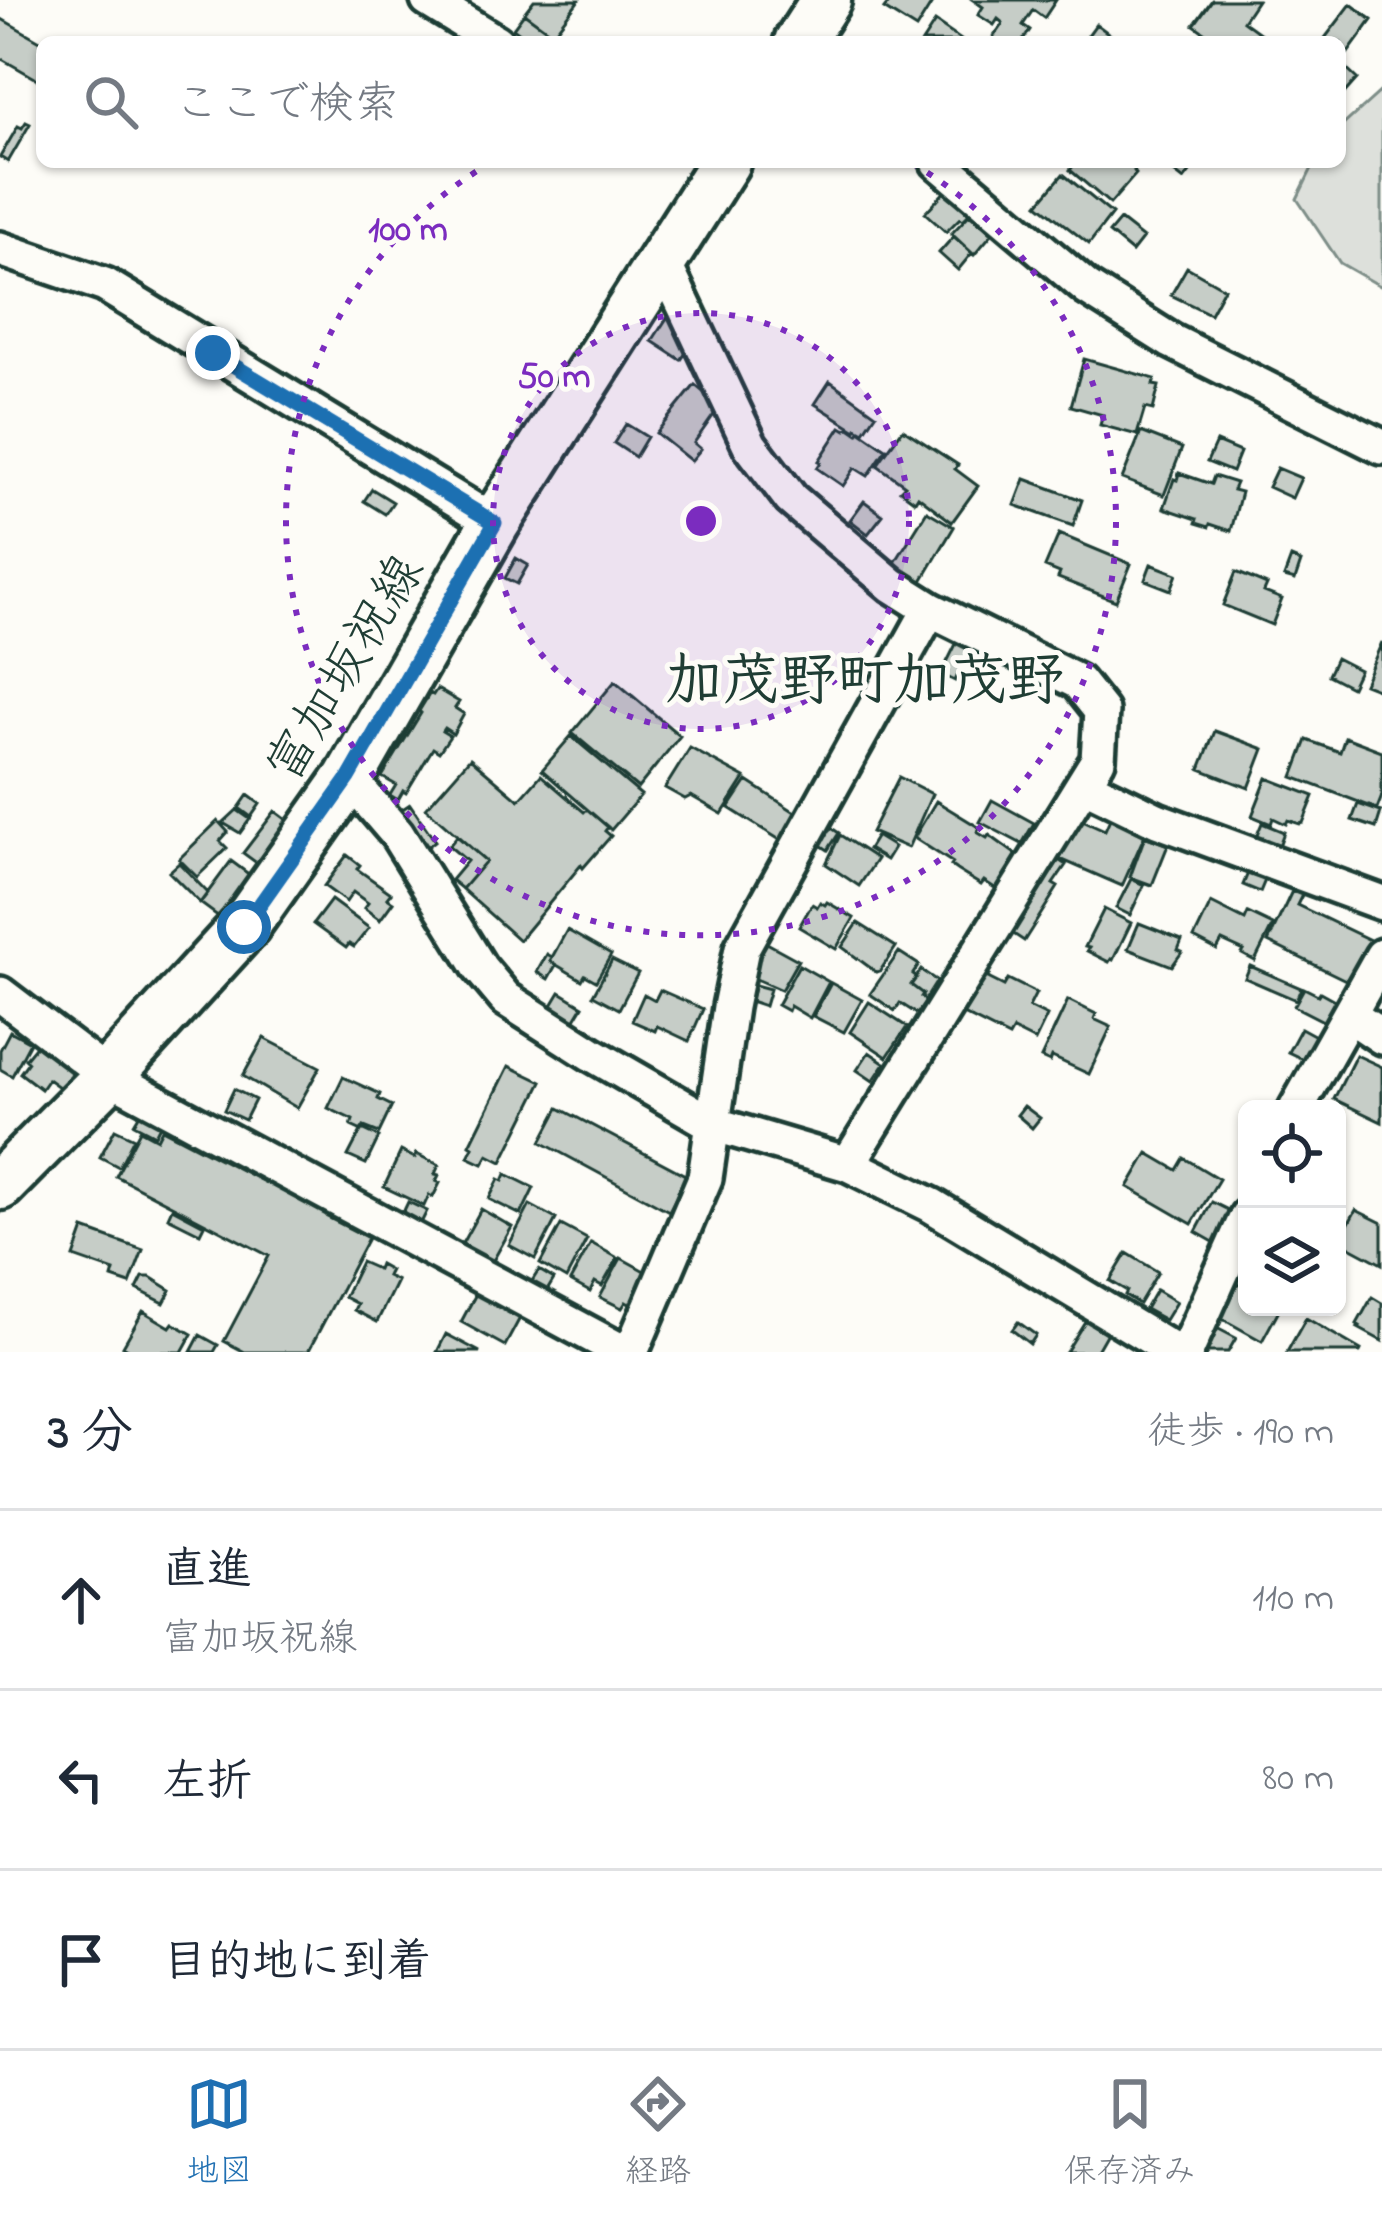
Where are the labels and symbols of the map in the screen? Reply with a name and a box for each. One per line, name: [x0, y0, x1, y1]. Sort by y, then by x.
text: 100 m: [368, 205, 448, 258]
route end: [186, 326, 240, 380]
text: 50 m: [517, 352, 591, 405]
centre of rings: [680, 500, 722, 542]
street label: 富加坂祝線: [250, 541, 446, 798]
district label: 加茂野町加茂野: [666, 643, 1065, 726]
route start: [217, 900, 271, 954]

